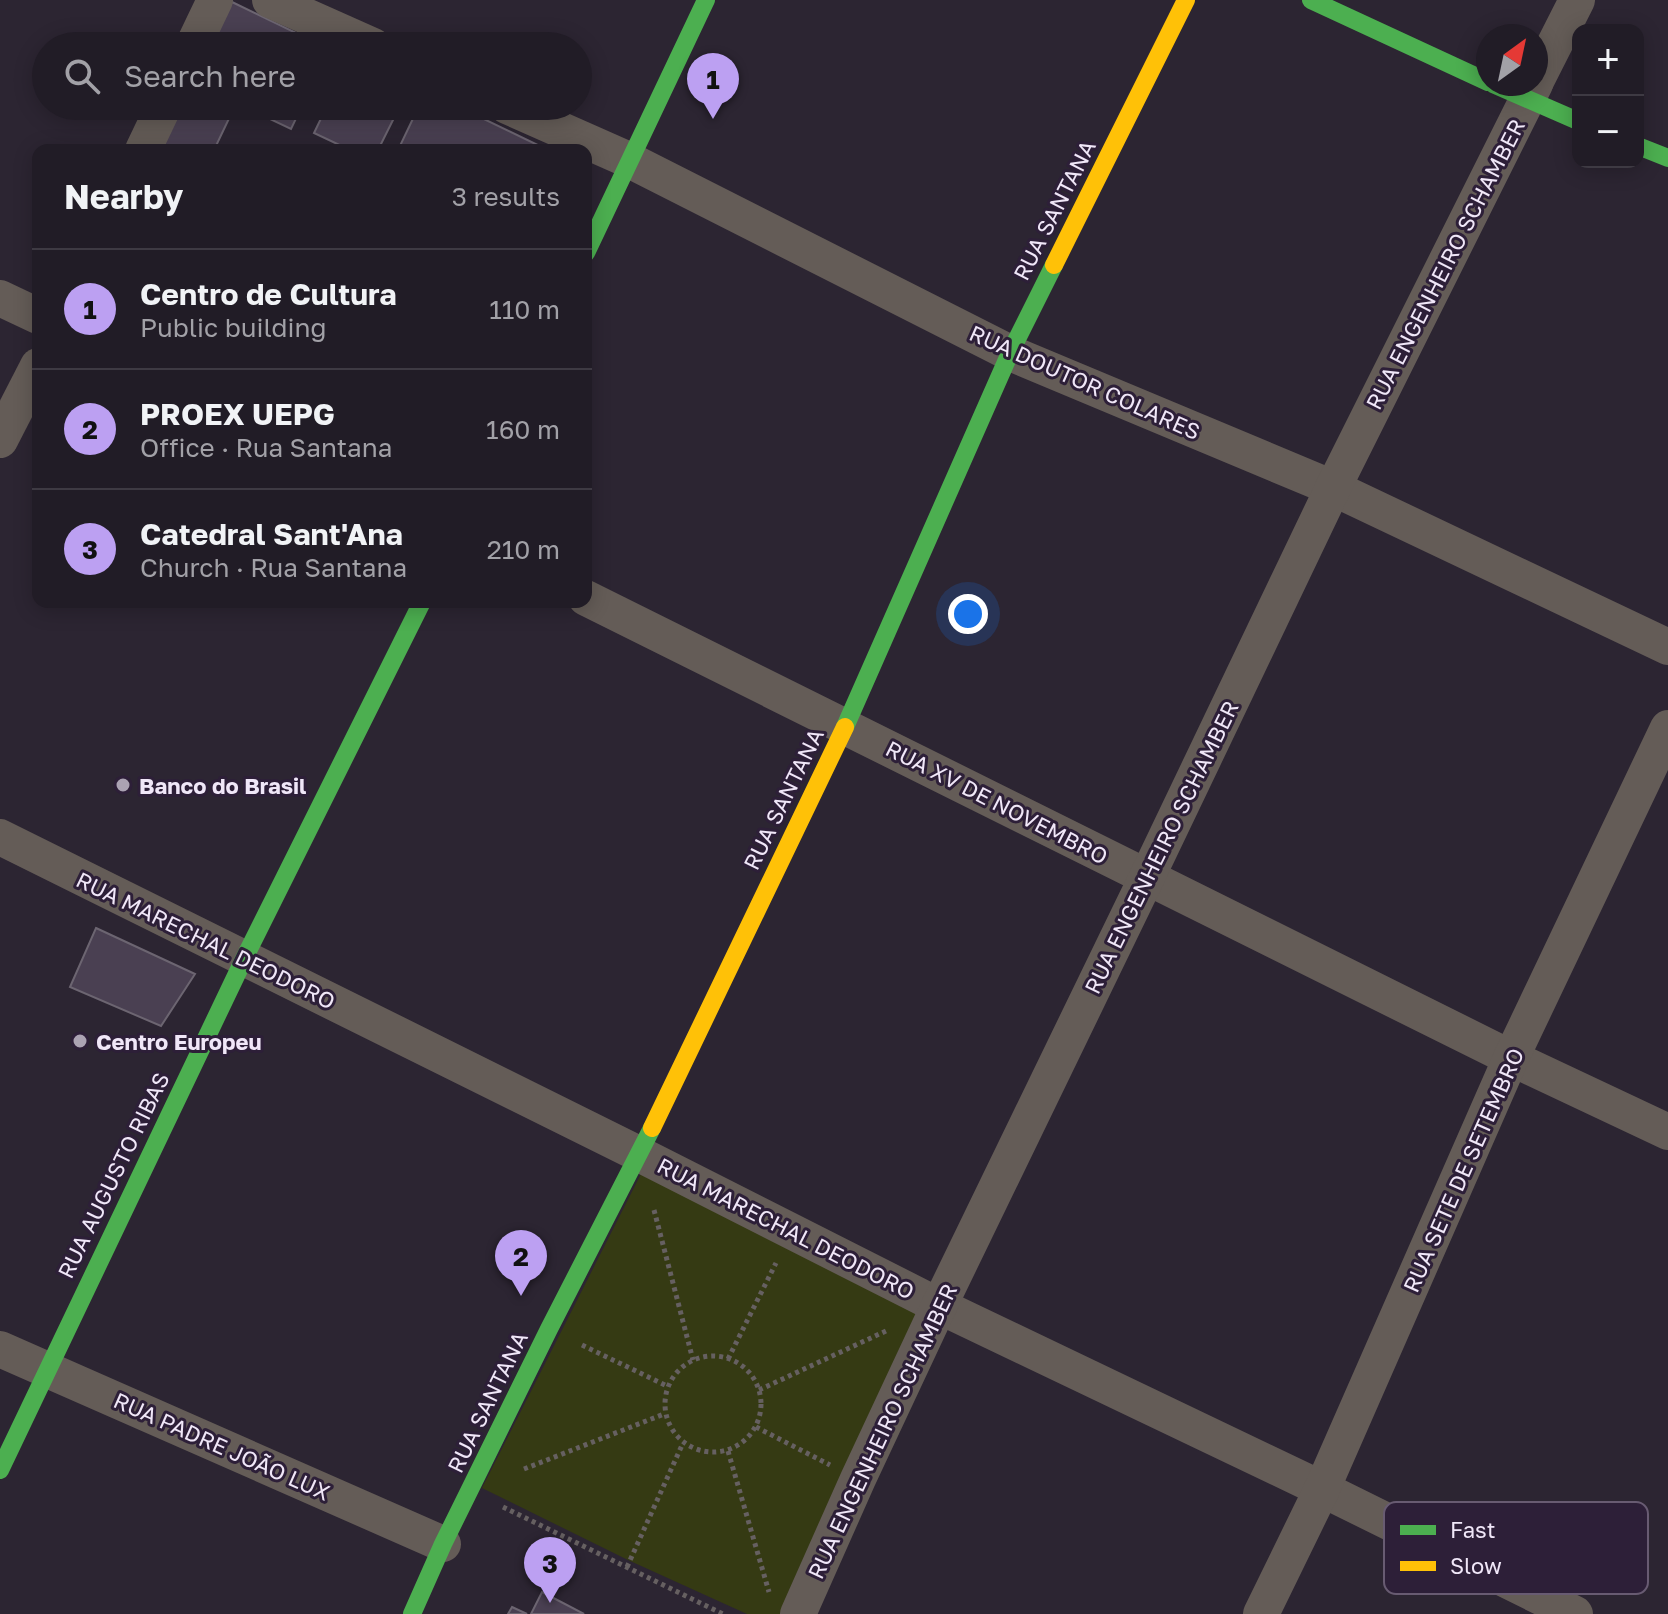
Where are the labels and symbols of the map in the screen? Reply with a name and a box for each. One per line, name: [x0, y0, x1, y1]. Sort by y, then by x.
north arrow: [1476, 24, 1548, 96]
pin: 1: [687, 53, 739, 119]
street label: RUA ENGENHEIRO SCHAMBER: [1360, 114, 1530, 414]
street label: RUA SANTANA: [1007, 135, 1101, 285]
street label: RUA DOUTOR COLARES: [965, 319, 1205, 445]
your location: [948, 594, 988, 634]
street label: RUA ENGENHEIRO SCHAMBER: [1078, 696, 1244, 998]
street label: RUA SANTANA: [737, 724, 829, 874]
street label: RUA XV DE NOVEMBRO: [882, 734, 1112, 870]
place label: Banco do Brasil: [139, 772, 306, 799]
marker: Banco do Brasil: [114, 776, 132, 794]
street label: RUA MARECHAL DEODORO: [72, 865, 340, 1015]
place label: Centro Europeu: [96, 1028, 262, 1055]
marker: Centro Europeu: [71, 1032, 89, 1050]
street label: RUA SETE DE SETEMBRO: [1397, 1044, 1529, 1296]
street label: RUA AUGUSTO RIBAS: [51, 1068, 175, 1282]
street label: RUA MARECHAL DEODORO: [653, 1151, 919, 1305]
pin: 2: [495, 1230, 547, 1296]
street label: RUA ENGENHEIRO SCHAMBER: [802, 1279, 962, 1583]
street label: RUA SANTANA: [441, 1327, 533, 1477]
street label: RUA PADRE JOÃO LUX: [110, 1386, 334, 1506]
legend: [1384, 1502, 1648, 1594]
text: Fast: [1450, 1516, 1496, 1543]
pin: 3: [524, 1537, 576, 1603]
text: Slow: [1450, 1552, 1502, 1579]

